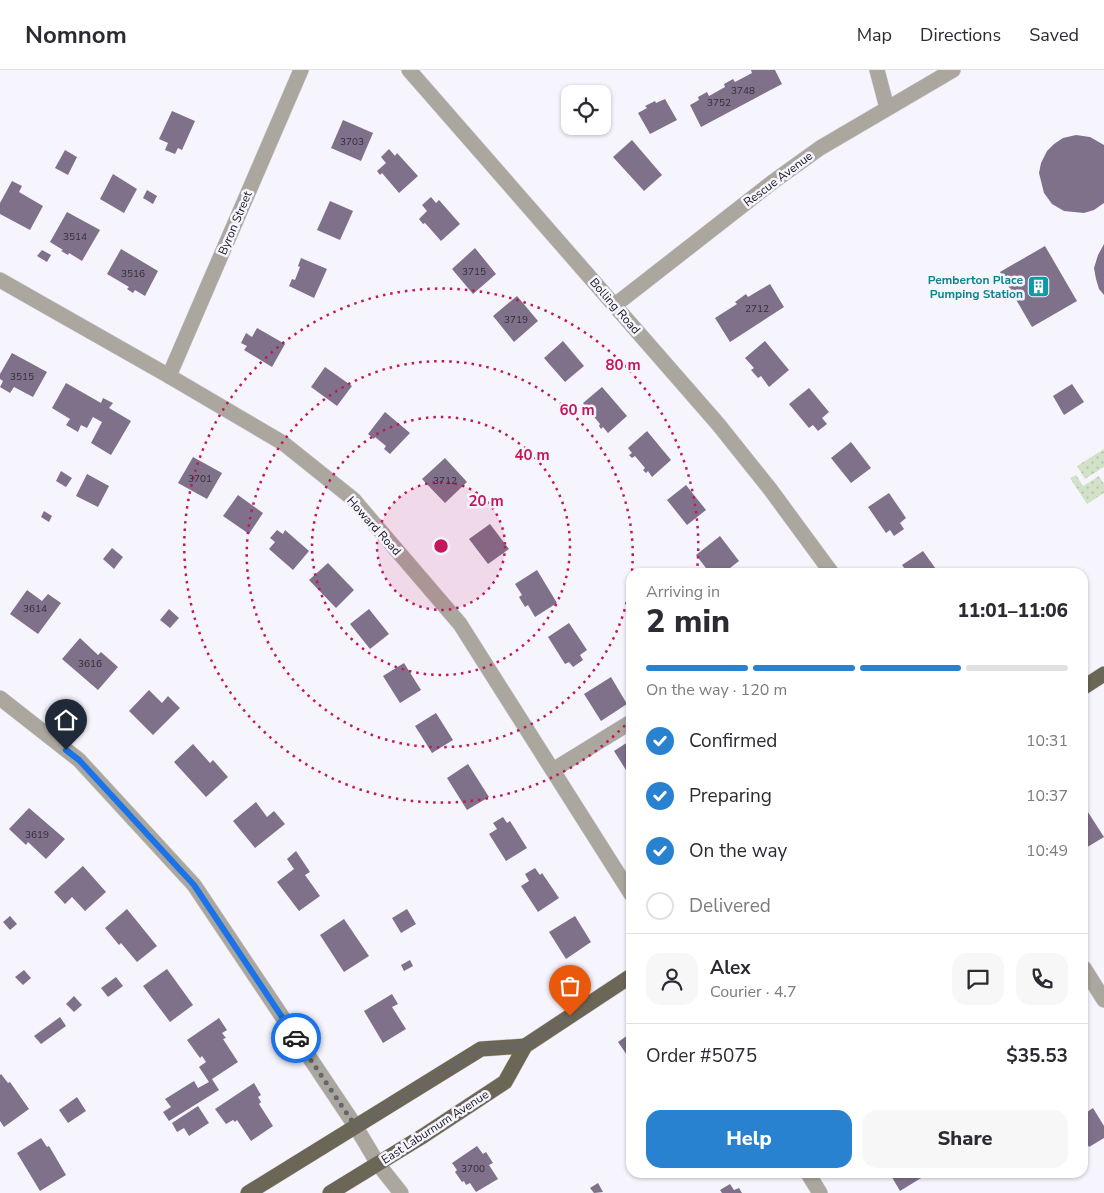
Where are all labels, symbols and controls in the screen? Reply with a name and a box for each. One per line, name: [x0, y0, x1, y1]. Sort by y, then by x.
text: Nomnom: [25, 19, 127, 51]
text: Map: [857, 23, 892, 47]
text: Directions: [920, 23, 1001, 47]
text: Saved: [1029, 23, 1079, 47]
house number: 3748: [731, 84, 755, 98]
map controls: [561, 85, 611, 135]
button: locate: [561, 85, 611, 135]
house number: 3752: [707, 96, 731, 110]
house number: 3703: [340, 135, 364, 149]
street label: Rescue Avenue: [740, 148, 816, 210]
street label: Byron Street: [214, 188, 256, 257]
house number: 3514: [63, 230, 87, 244]
house number: 3715: [462, 265, 486, 279]
house number: 3516: [121, 267, 145, 281]
place label: Pemberton Place Pumping Station: [928, 272, 1023, 302]
street label: Bolling Road: [586, 275, 644, 337]
building icon: Pemberton Place Pumping Station: [1027, 275, 1051, 299]
house number: 2712: [745, 302, 769, 316]
house number: 3719: [504, 313, 528, 327]
text: 80 m: [605, 355, 641, 375]
house number: 3515: [10, 370, 34, 384]
text: 60 m: [559, 400, 595, 420]
text: 40 m: [514, 445, 550, 465]
house number: 3701: [188, 472, 212, 486]
house number: 3712: [433, 474, 457, 488]
text: 20 m: [468, 491, 504, 511]
street label: Howard Road: [343, 493, 405, 559]
centre of rings: [432, 537, 450, 555]
text: Arriving in: [646, 581, 720, 603]
text: 11:01–11:06: [957, 598, 1068, 624]
text: 2 min: [646, 600, 730, 643]
house number: 3614: [23, 602, 47, 616]
house number: 3616: [78, 657, 102, 671]
text: On the way · 120 m: [646, 679, 787, 701]
pin: [45, 699, 87, 750]
icon: home: [52, 706, 80, 734]
icon: check: [646, 727, 674, 755]
text: Confirmed: [689, 728, 777, 754]
text: 10:31: [1026, 730, 1068, 752]
icon: check: [646, 782, 674, 810]
text: Preparing: [689, 783, 772, 809]
text: 10:37: [1026, 785, 1068, 807]
house number: 3619: [25, 828, 49, 842]
icon: check: [646, 837, 674, 865]
text: On the way: [689, 838, 787, 864]
text: 10:49: [1026, 840, 1068, 862]
text: Delivered: [689, 893, 771, 919]
button: person: [646, 953, 698, 1005]
button: chat: [952, 953, 1004, 1005]
button: phone: [1016, 953, 1068, 1005]
text: Alex: [710, 955, 751, 981]
pin: [549, 965, 591, 1016]
icon: bag: [556, 972, 584, 1000]
text: Courier · 4.7: [710, 981, 796, 1003]
courier: [271, 1013, 321, 1063]
icon: car: [282, 1024, 310, 1052]
text: Order #5075: [646, 1043, 757, 1069]
text: $35.53: [1006, 1043, 1068, 1069]
street label: East Laburnum Avenue: [378, 1086, 492, 1168]
button: Help: [646, 1110, 852, 1168]
button: Share: [862, 1110, 1068, 1168]
house number: 3700: [461, 1162, 485, 1176]

